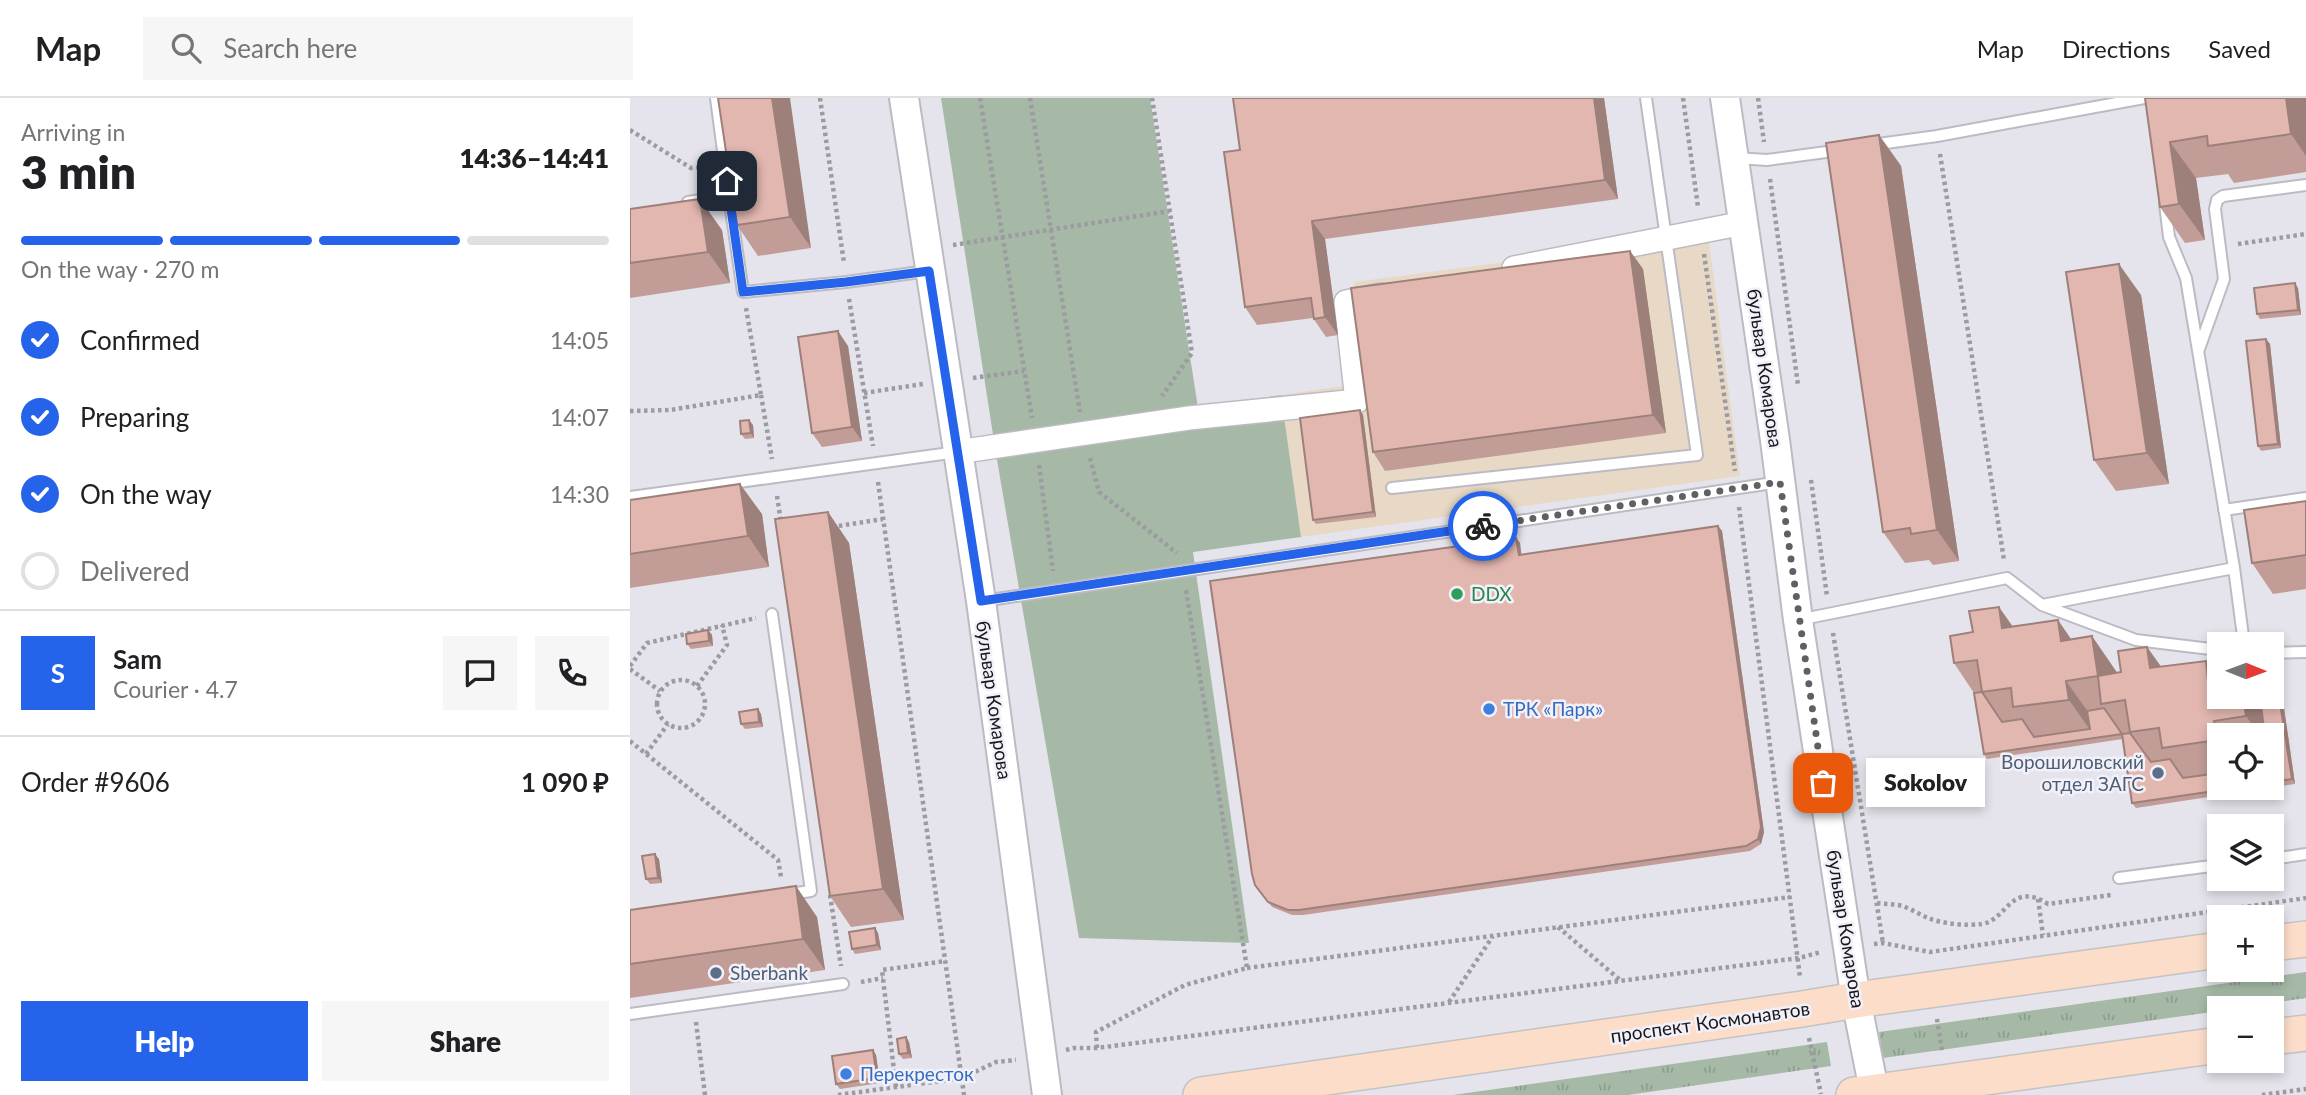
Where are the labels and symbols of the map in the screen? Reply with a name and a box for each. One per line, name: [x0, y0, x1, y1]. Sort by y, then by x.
pin: [697, 151, 757, 211]
street label: бульвар Комарова: [1743, 287, 1788, 449]
courier: [1448, 491, 1518, 561]
place label: DDX: [1471, 582, 1512, 605]
marker: DDX: [1449, 586, 1465, 602]
street label: бульвар Комарова: [972, 619, 1017, 781]
north arrow: [2207, 632, 2284, 709]
place label: ТРК «Парк»: [1503, 697, 1603, 720]
marker: ТРК «Парк»: [1481, 701, 1497, 717]
place label: Ворошиловский отдел ЗАГС: [2001, 750, 2144, 795]
pin: [1793, 753, 1853, 813]
callout: Sokolov: [1865, 758, 1984, 808]
marker: Ворошиловский отдел ЗАГС: [2150, 765, 2166, 781]
street label: бульвар Комарова: [1823, 848, 1870, 1010]
place label: Sberbank: [730, 961, 808, 984]
marker: Sberbank: [708, 965, 724, 981]
street label: проспект Космонавтов: [1609, 996, 1811, 1047]
place label: Перекресток: [860, 1062, 974, 1085]
marker: Перекресток: [838, 1066, 854, 1082]

